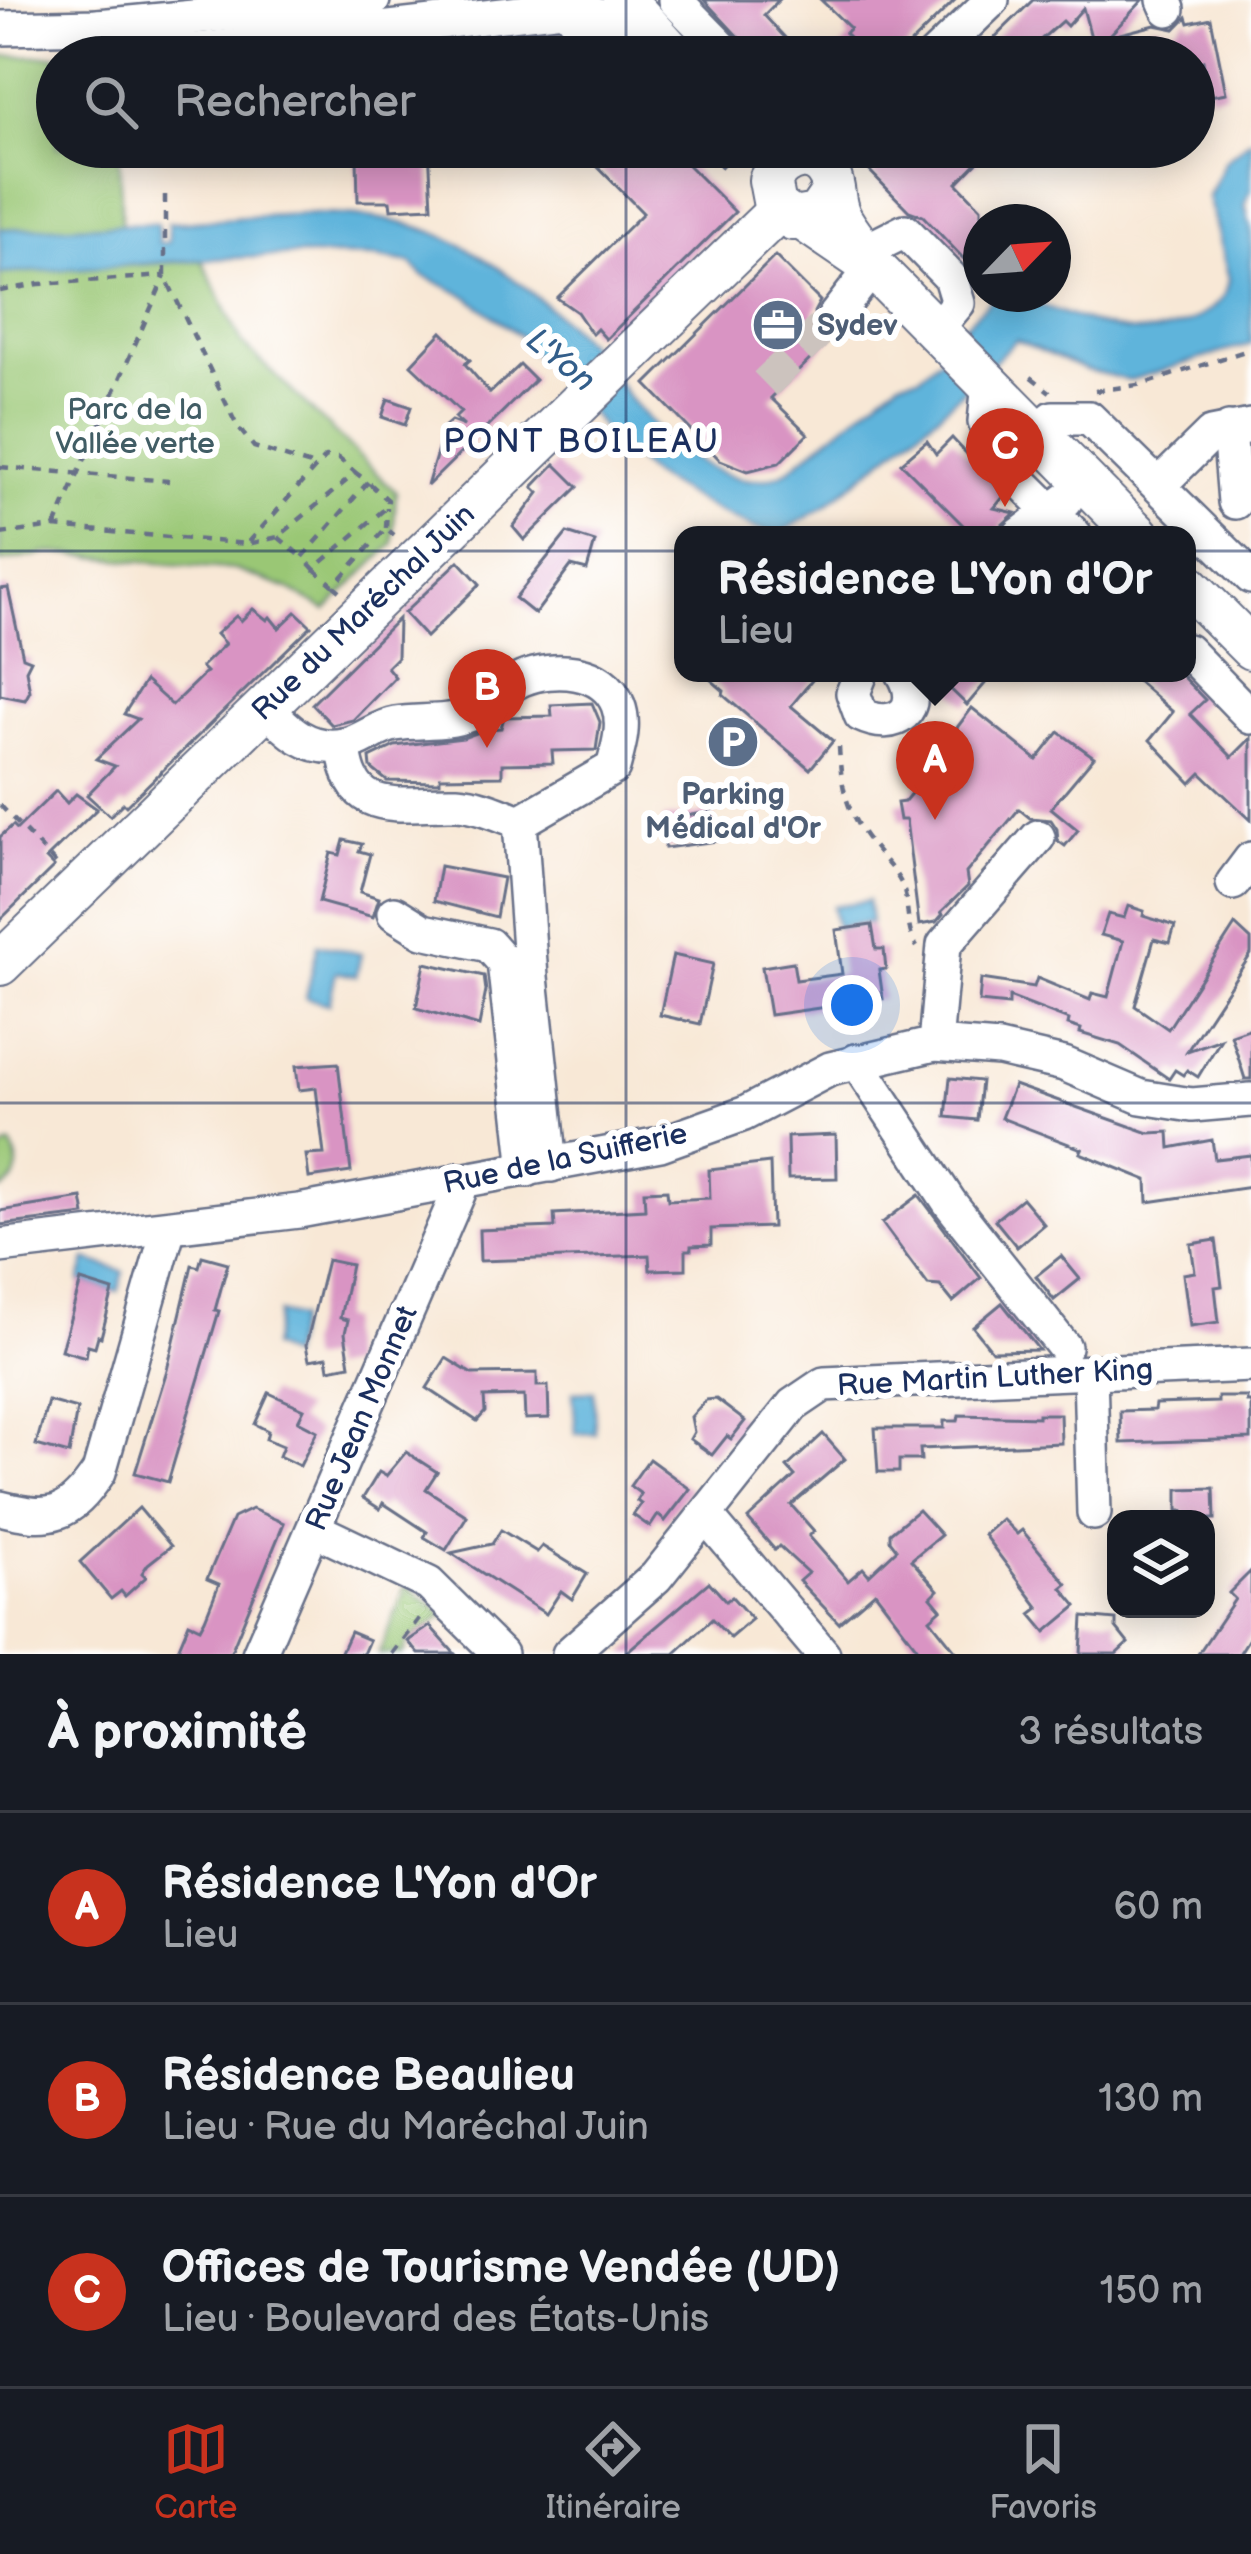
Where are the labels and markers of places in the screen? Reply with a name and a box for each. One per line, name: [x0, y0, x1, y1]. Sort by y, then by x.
office icon: Sydev: [750, 297, 806, 353]
place label: Sydev: [817, 308, 898, 344]
pin: C: [966, 408, 1044, 507]
pin: B: [448, 649, 526, 748]
parking icon: Parking Médical d'Or: [705, 714, 761, 770]
pin: A: [896, 721, 974, 820]
place label: Parking Médical d'Or: [645, 777, 822, 847]

